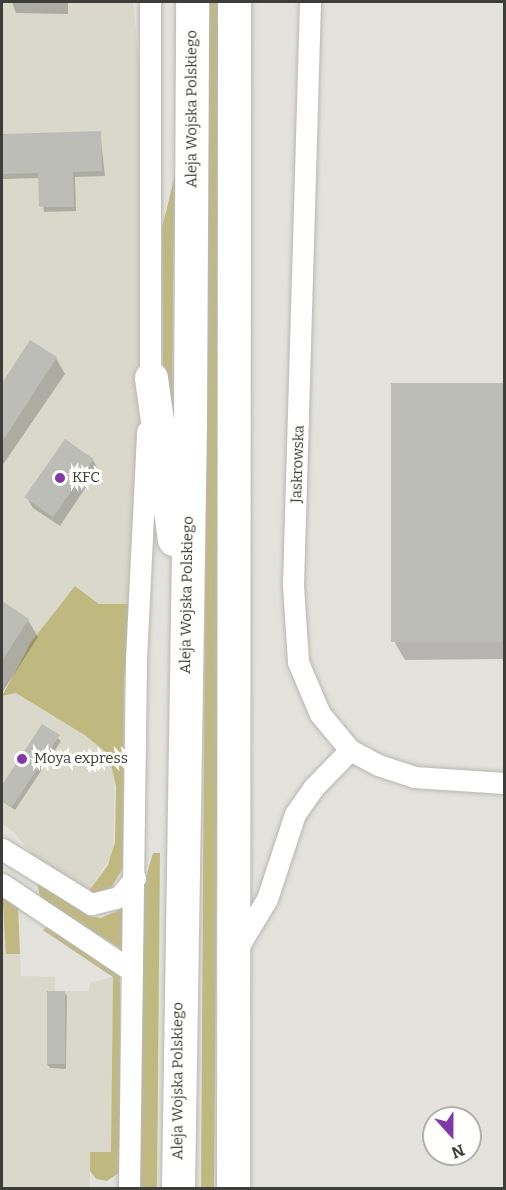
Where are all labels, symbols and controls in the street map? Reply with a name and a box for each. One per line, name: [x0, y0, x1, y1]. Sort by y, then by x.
street label: Aleja Wojska Polskiego: [183, 30, 201, 188]
street label: Jaskrowska: [288, 425, 308, 503]
place label: KFC: [72, 469, 100, 487]
marker: KFC: [53, 471, 67, 485]
street label: Aleja Wojska Polskiego: [177, 516, 197, 674]
place label: Moya express: [34, 750, 128, 768]
marker: Moya express: [15, 752, 29, 766]
street label: Aleja Wojska Polskiego: [169, 1002, 187, 1160]
north arrow: [422, 1106, 482, 1166]
text: N: [449, 1140, 467, 1162]

